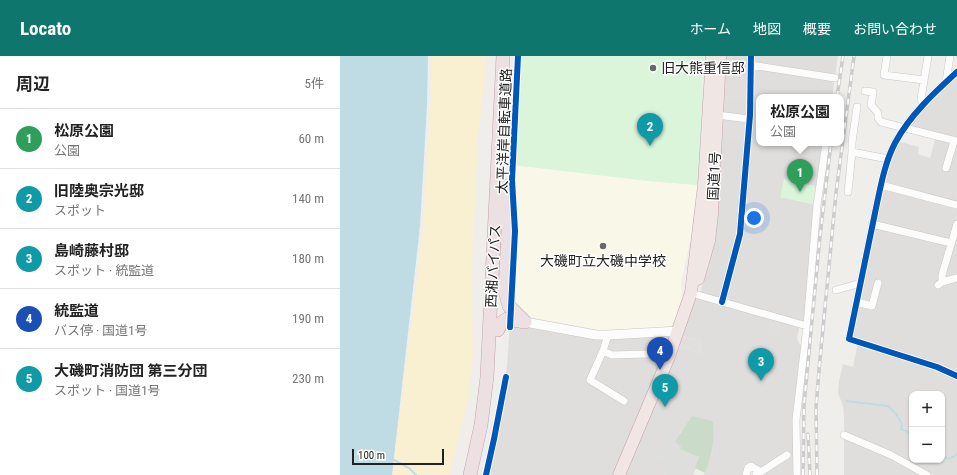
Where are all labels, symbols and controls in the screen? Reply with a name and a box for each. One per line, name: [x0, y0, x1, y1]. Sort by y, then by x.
text: Locato: [20, 17, 71, 40]
text: ホーム: [689, 21, 731, 37]
text: 地図: [753, 21, 781, 37]
text: 概要: [803, 21, 831, 37]
text: お問い合わせ: [853, 21, 937, 37]
place label: 旧大熊重信邸: [661, 60, 745, 76]
marker: 旧大熊重信邸: [648, 63, 658, 73]
street label: 太平洋岸自転車道路: [494, 68, 514, 194]
text: 周辺: [16, 74, 50, 94]
text: 5件: [305, 76, 324, 91]
popup: [756, 94, 844, 146]
text: 松原公園: [770, 103, 830, 121]
pin: 2: [637, 113, 663, 146]
text: 松原公園: [54, 122, 114, 140]
text: 公園: [770, 124, 796, 139]
text: 1: [26, 131, 32, 146]
text: 60 m: [298, 131, 324, 146]
text: 公園: [54, 143, 80, 158]
street label: 国道1号: [705, 151, 723, 201]
pin: 1: [787, 159, 813, 192]
text: 旧陸奥宗光邸: [54, 182, 144, 200]
text: 2: [26, 191, 32, 206]
text: 140 m: [292, 191, 324, 206]
text: スポット: [54, 203, 106, 218]
your location: [744, 208, 764, 228]
street label: 西湘バイパス: [483, 224, 503, 308]
marker: 大磯町立大磯中学校: [598, 241, 608, 251]
text: 島崎藤村邸: [54, 242, 129, 260]
text: 3: [26, 251, 32, 266]
text: 180 m: [292, 251, 324, 266]
place label: 大磯町立大磯中学校: [540, 253, 666, 269]
text: スポット · 統監道: [54, 263, 154, 278]
text: 統監道: [54, 302, 99, 320]
text: 4: [26, 311, 32, 326]
text: 190 m: [292, 311, 324, 326]
text: バス停 · 国道1号: [54, 323, 148, 338]
pin: 4: [647, 337, 673, 370]
pin: 3: [748, 348, 774, 381]
text: 大磯町消防団 第三分団: [54, 362, 207, 380]
text: 5: [26, 371, 32, 386]
text: 230 m: [292, 371, 324, 386]
pin: 5: [652, 374, 678, 407]
text: スポット · 国道1号: [54, 383, 161, 398]
map controls: [909, 391, 945, 463]
button: +: [909, 391, 945, 427]
button: −: [909, 427, 945, 463]
scale bar: [352, 447, 444, 466]
text: 100 m: [358, 449, 385, 462]

